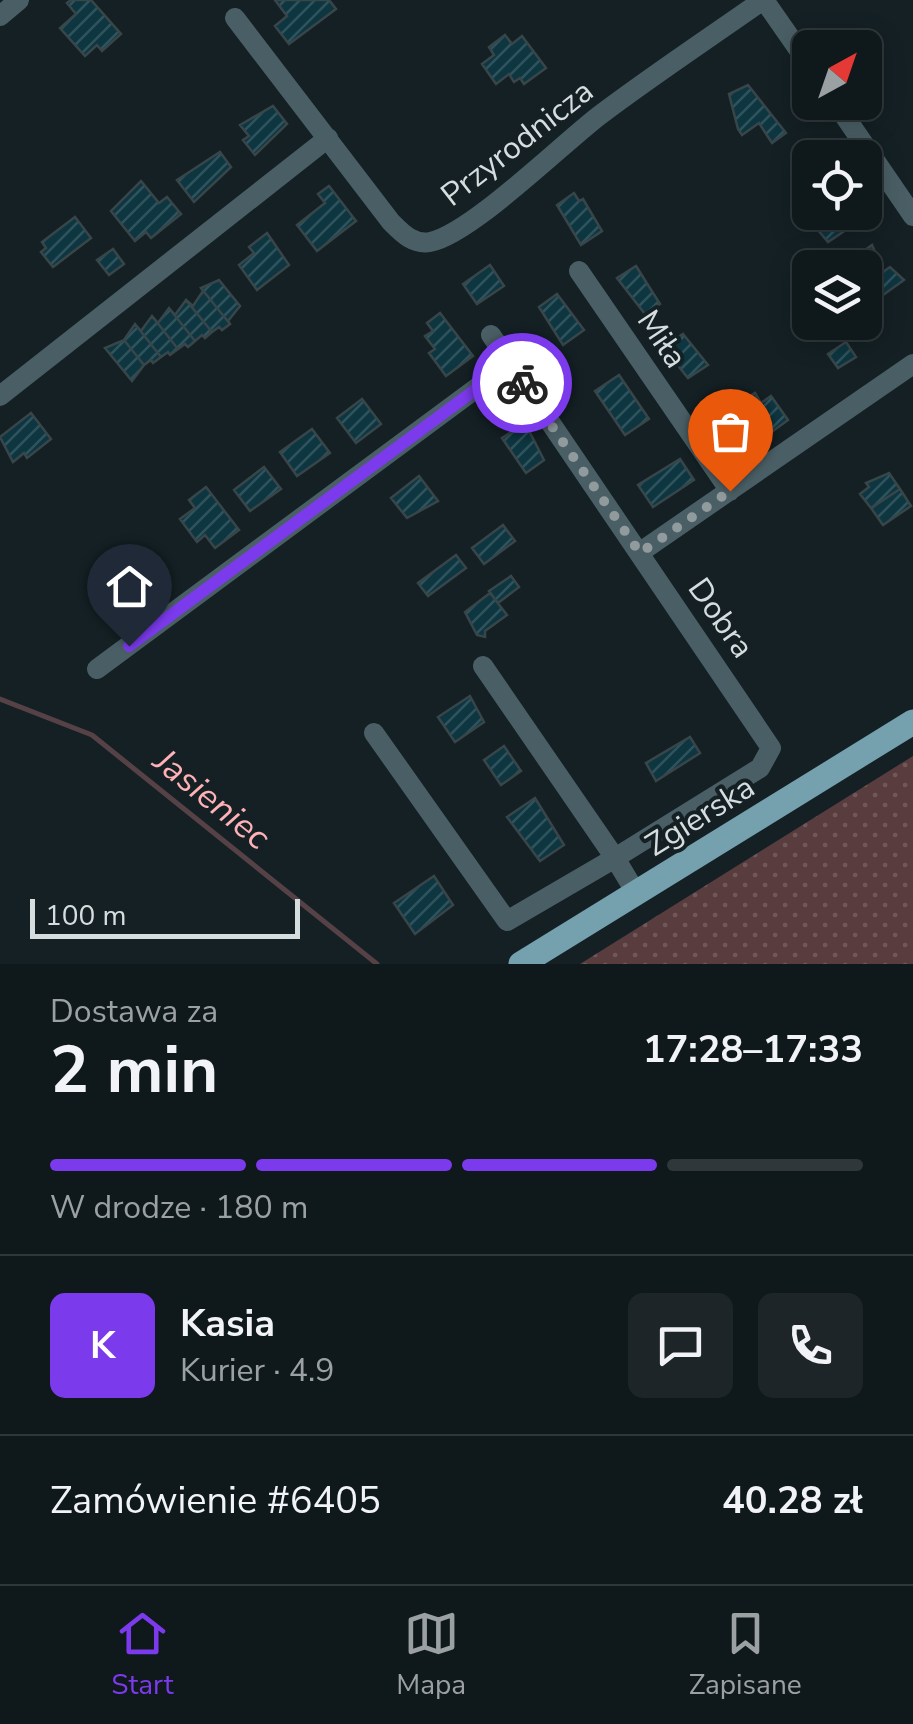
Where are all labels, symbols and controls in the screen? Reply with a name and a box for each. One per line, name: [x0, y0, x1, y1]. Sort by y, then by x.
north arrow: [792, 30, 882, 120]
map controls: [792, 30, 882, 340]
street label: Przyrodnicza: [432, 70, 602, 216]
button: locate: [792, 140, 882, 230]
button: layers: [792, 250, 882, 340]
street label: Miła: [627, 302, 697, 376]
courier: [472, 333, 572, 433]
icon: bike: [495, 356, 550, 411]
pin: [688, 389, 773, 492]
icon: bag: [703, 404, 758, 459]
pin: [87, 544, 172, 647]
icon: home: [102, 559, 157, 614]
street label: Dobra: [678, 569, 764, 667]
water label: Jasieniec: [143, 737, 280, 861]
street label: Zgierska: [637, 766, 763, 866]
scale bar: [30, 894, 300, 938]
text: 100 m: [45, 897, 127, 935]
text: Dostawa za: [50, 990, 218, 1033]
text: 17:28–17:33: [643, 1024, 863, 1075]
text: 2 min: [50, 1026, 218, 1115]
text: W drodze · 180 m: [50, 1186, 308, 1229]
button: chat: [628, 1293, 733, 1398]
button: phone: [758, 1293, 863, 1398]
text: Kasia: [180, 1298, 275, 1349]
text: K: [90, 1320, 115, 1371]
text: Kurier · 4.9: [180, 1349, 334, 1392]
text: Zamówienie #6405: [50, 1475, 381, 1526]
text: 40.28 zł: [722, 1475, 863, 1526]
tab: Start: [111, 1606, 174, 1704]
tab: Mapa: [396, 1606, 466, 1704]
tab: Zapisane: [689, 1606, 802, 1704]

